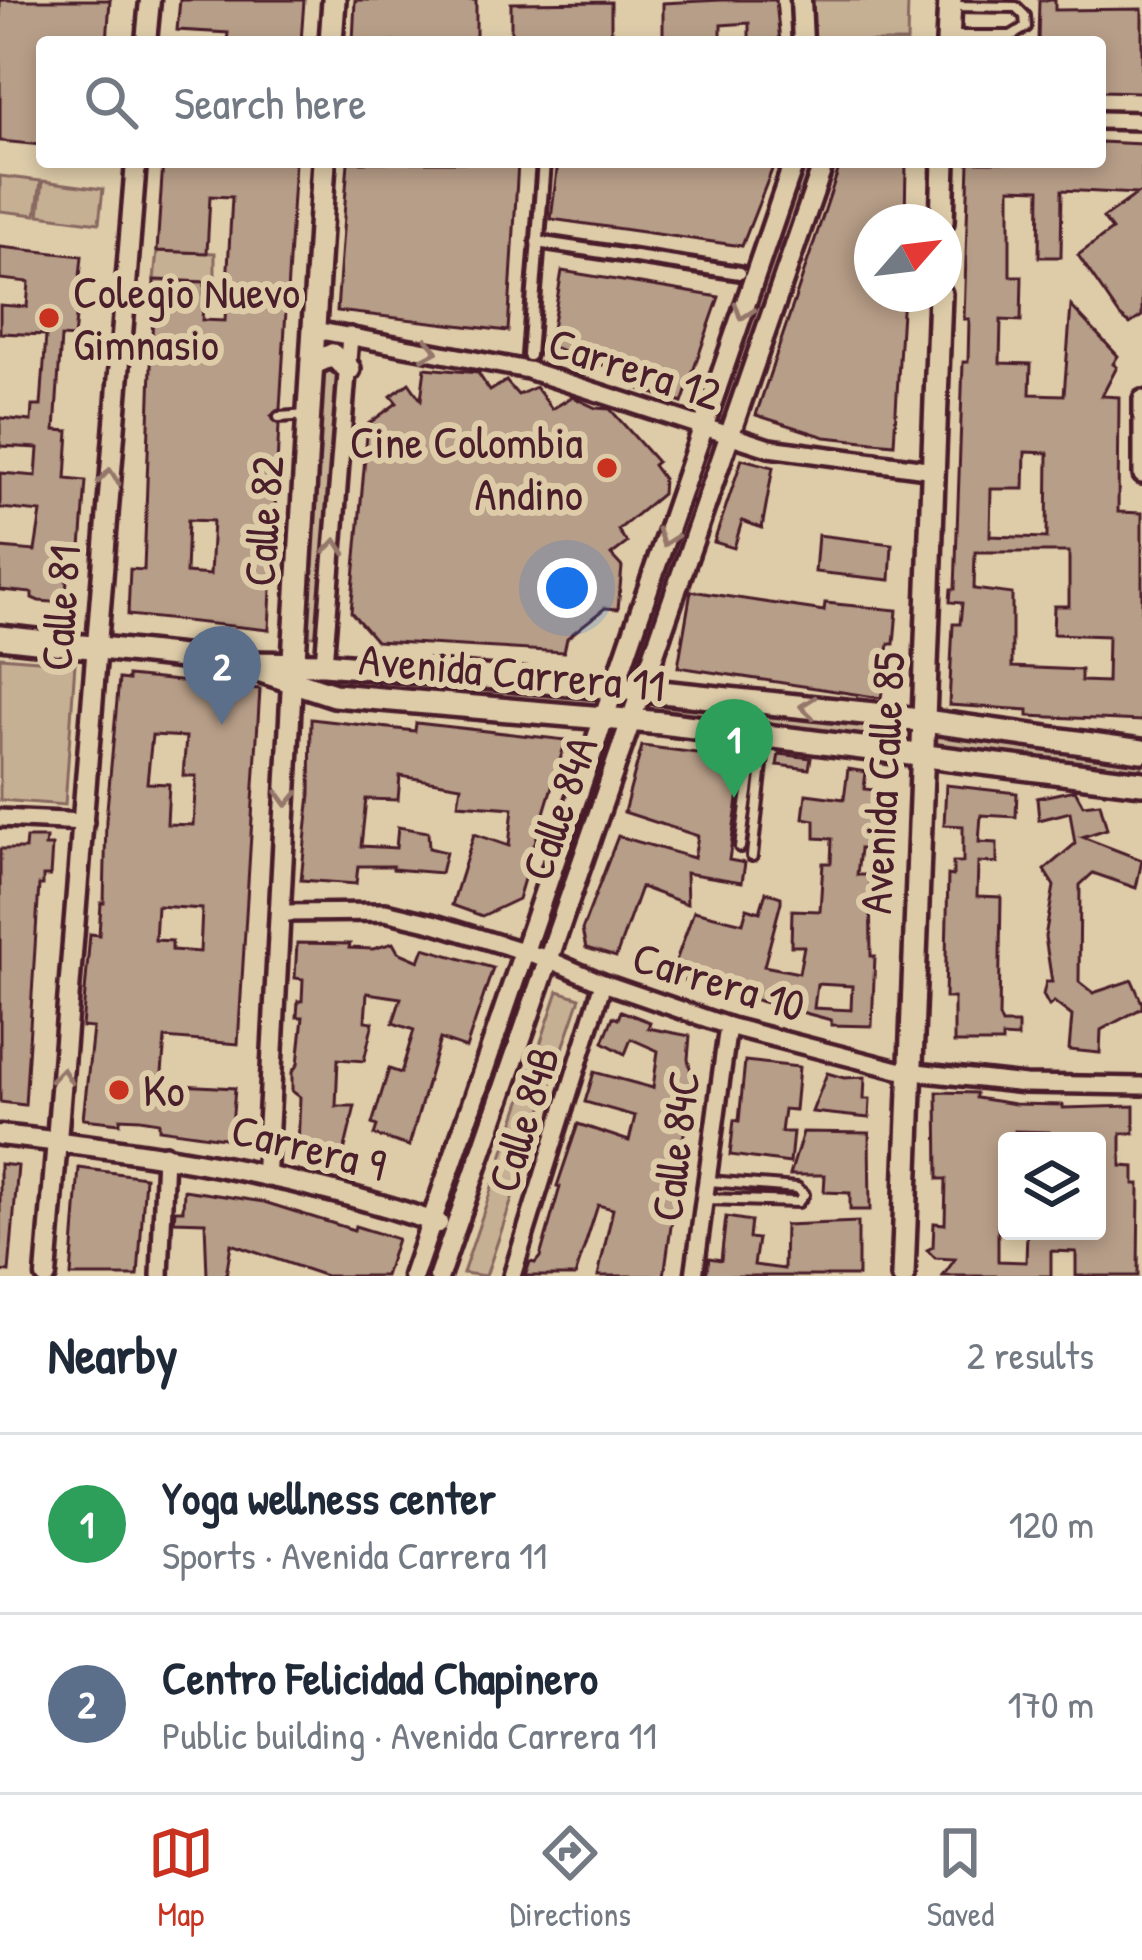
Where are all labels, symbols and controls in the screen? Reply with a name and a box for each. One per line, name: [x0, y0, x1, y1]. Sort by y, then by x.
search box: [36, 36, 1106, 168]
icon: search: [78, 69, 144, 135]
text: Search here: [174, 72, 366, 133]
north arrow: [854, 204, 962, 312]
place label: Colegio Nuevo Gimnasio: [73, 261, 300, 374]
one-way arrow: [733, 301, 757, 322]
marker: Colegio Nuevo Gimnasio: [36, 305, 62, 331]
street label: Carrera 12: [541, 311, 729, 424]
one-way arrow: [419, 337, 439, 362]
place label: Cine Colombia Andino: [350, 411, 583, 524]
street label: Calle 82: [228, 454, 297, 588]
marker: Cine Colombia Andino: [594, 455, 620, 481]
one-way arrow: [96, 467, 121, 486]
one-way arrow: [655, 526, 680, 547]
one-way arrow: [322, 537, 347, 556]
street label: Calle 81: [25, 543, 94, 673]
your location: [537, 558, 597, 618]
pin: 2: [183, 626, 261, 725]
street label: Avenida Carrera 11: [357, 628, 667, 715]
street label: Avenida Calle 85: [844, 650, 919, 916]
one-way arrow: [798, 695, 817, 720]
pin: 1: [695, 699, 773, 798]
street label: Calle 84A: [506, 728, 612, 888]
one-way arrow: [274, 789, 300, 808]
street label: Carrera 10: [626, 926, 813, 1036]
street label: Calle 84B: [472, 1039, 573, 1199]
place label: Ko: [143, 1059, 185, 1120]
one-way arrow: [49, 1066, 74, 1085]
street label: Calle 84C: [635, 1067, 714, 1225]
marker: Ko: [106, 1077, 132, 1103]
street label: Carrera 9: [226, 1098, 393, 1195]
map controls: [998, 1132, 1106, 1240]
button: layers: [998, 1132, 1106, 1240]
text: Nearby: [48, 1320, 178, 1389]
text: 2 results: [967, 1328, 1094, 1381]
text: Yoga wellness center: [162, 1467, 496, 1528]
text: 1: [80, 1497, 94, 1550]
text: 120 m: [1009, 1497, 1094, 1550]
text: Sports · Avenida Carrera 11: [162, 1528, 547, 1581]
text: Centro Felicidad Chapinero: [162, 1647, 598, 1708]
text: 2: [78, 1677, 96, 1730]
text: 170 m: [1008, 1677, 1094, 1730]
text: Public building · Avenida Carrera 11: [162, 1708, 657, 1761]
tab: Map: [148, 1820, 214, 1936]
tab: Directions: [510, 1820, 631, 1936]
tab: Saved: [927, 1820, 994, 1936]

